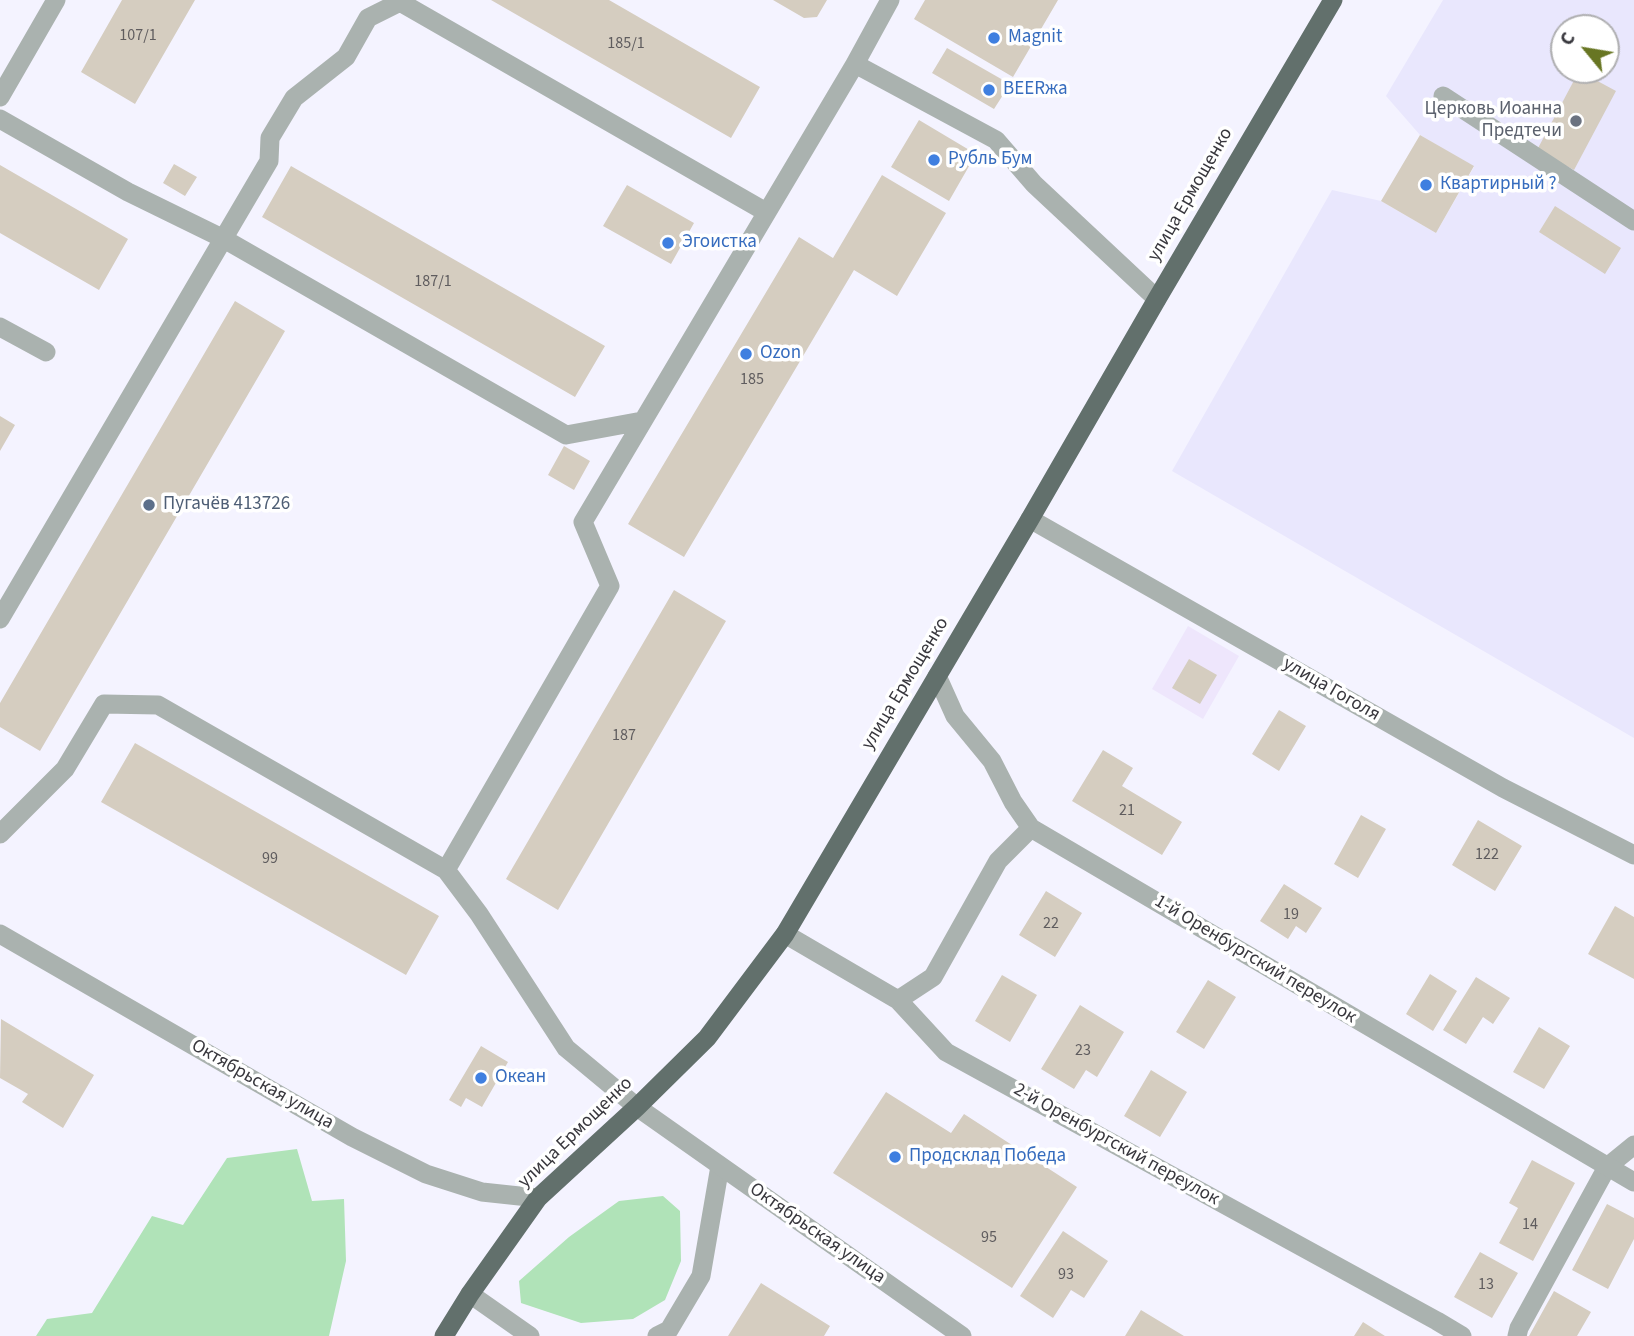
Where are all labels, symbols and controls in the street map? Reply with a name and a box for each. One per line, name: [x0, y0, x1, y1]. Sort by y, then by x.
north arrow: [1550, 14, 1620, 84]
house number: 107/1: [119, 26, 157, 46]
place label: Magnit: [1008, 27, 1062, 49]
text: С: [1554, 28, 1583, 51]
marker: Magnit: [986, 30, 1002, 46]
house number: 185/1: [607, 34, 645, 54]
place label: BEERжа: [1003, 79, 1067, 101]
marker: BEERжа: [981, 82, 997, 98]
place label: Церковь Иоанна Предтечи: [1424, 99, 1562, 143]
marker: Церковь Иоанна Предтечи: [1568, 113, 1584, 129]
street label: улица Ермощенко: [1144, 124, 1238, 266]
place label: Рубль Бум: [948, 149, 1033, 171]
marker: Рубль Бум: [926, 152, 942, 168]
place label: Квартирный ?: [1440, 174, 1557, 196]
marker: Квартирный ?: [1418, 177, 1434, 193]
place label: Эгоистка: [682, 232, 757, 254]
marker: Эгоистка: [660, 235, 676, 251]
house number: 187/1: [414, 272, 452, 292]
place label: Ozon: [760, 343, 801, 365]
marker: Ozon: [738, 346, 754, 362]
house number: 185: [740, 370, 764, 390]
place label: Пугачёв 413726: [163, 494, 290, 516]
marker: Пугачёв 413726: [141, 497, 157, 513]
street label: улица Ермощенко: [857, 614, 955, 754]
street label: улица Гоголя: [1278, 653, 1384, 727]
house number: 187: [612, 726, 636, 746]
house number: 21: [1119, 801, 1135, 821]
house number: 122: [1475, 845, 1499, 865]
house number: 99: [262, 849, 278, 869]
street label: 1-й Оренбургский переулок: [1150, 891, 1360, 1029]
house number: 19: [1283, 905, 1299, 925]
house number: 22: [1043, 914, 1059, 934]
street label: Октябрьская улица: [187, 1035, 337, 1135]
house number: 23: [1075, 1041, 1091, 1061]
place label: Океан: [495, 1067, 546, 1089]
marker: Океан: [473, 1070, 489, 1086]
street label: улица Ермощенко: [514, 1073, 638, 1193]
street label: 2-й Оренбургский переулок: [1009, 1079, 1223, 1211]
place label: Продсклад Победа: [909, 1146, 1066, 1168]
marker: Продсклад Победа: [887, 1149, 903, 1165]
street label: Октябрьская улица: [745, 1179, 889, 1289]
house number: 14: [1522, 1215, 1538, 1235]
house number: 95: [981, 1228, 997, 1248]
house number: 93: [1058, 1265, 1074, 1285]
house number: 13: [1478, 1275, 1494, 1295]

